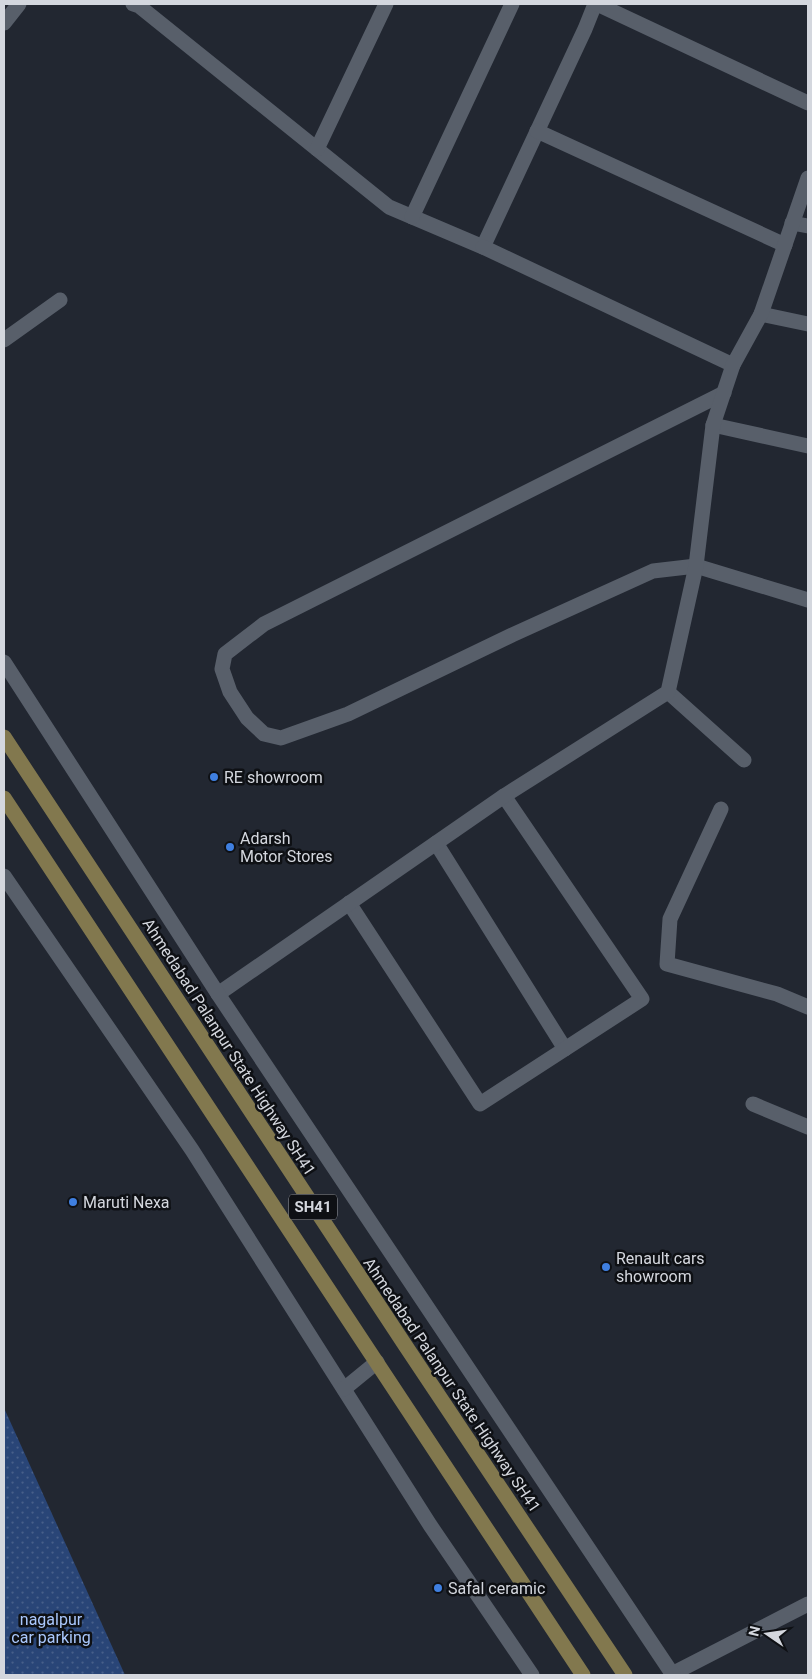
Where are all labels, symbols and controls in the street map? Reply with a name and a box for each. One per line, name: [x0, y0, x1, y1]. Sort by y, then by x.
place label: RE showroom: [224, 768, 323, 787]
marker: RE showroom: [208, 771, 220, 783]
place label: Adarsh Motor Stores: [240, 829, 332, 866]
marker: Adarsh Motor Stores: [224, 841, 236, 853]
street label: Ahmedabad Palanpur State Highway SH41: [139, 915, 319, 1179]
place label: Maruti Nexa: [83, 1193, 170, 1212]
road number: SH41: [289, 1194, 337, 1220]
marker: Maruti Nexa: [67, 1196, 79, 1208]
place label: Renault cars showroom: [616, 1249, 705, 1286]
street label: Ahmedabad Palanpur State Highway SH41: [359, 1254, 545, 1516]
marker: Renault cars showroom: [600, 1261, 612, 1273]
place label: Safal ceramic: [448, 1579, 545, 1598]
marker: Safal ceramic: [432, 1582, 444, 1594]
north arrow: [742, 1609, 792, 1659]
park label: nagalpur car parking: [11, 1610, 91, 1647]
text: N: [745, 1624, 763, 1638]

